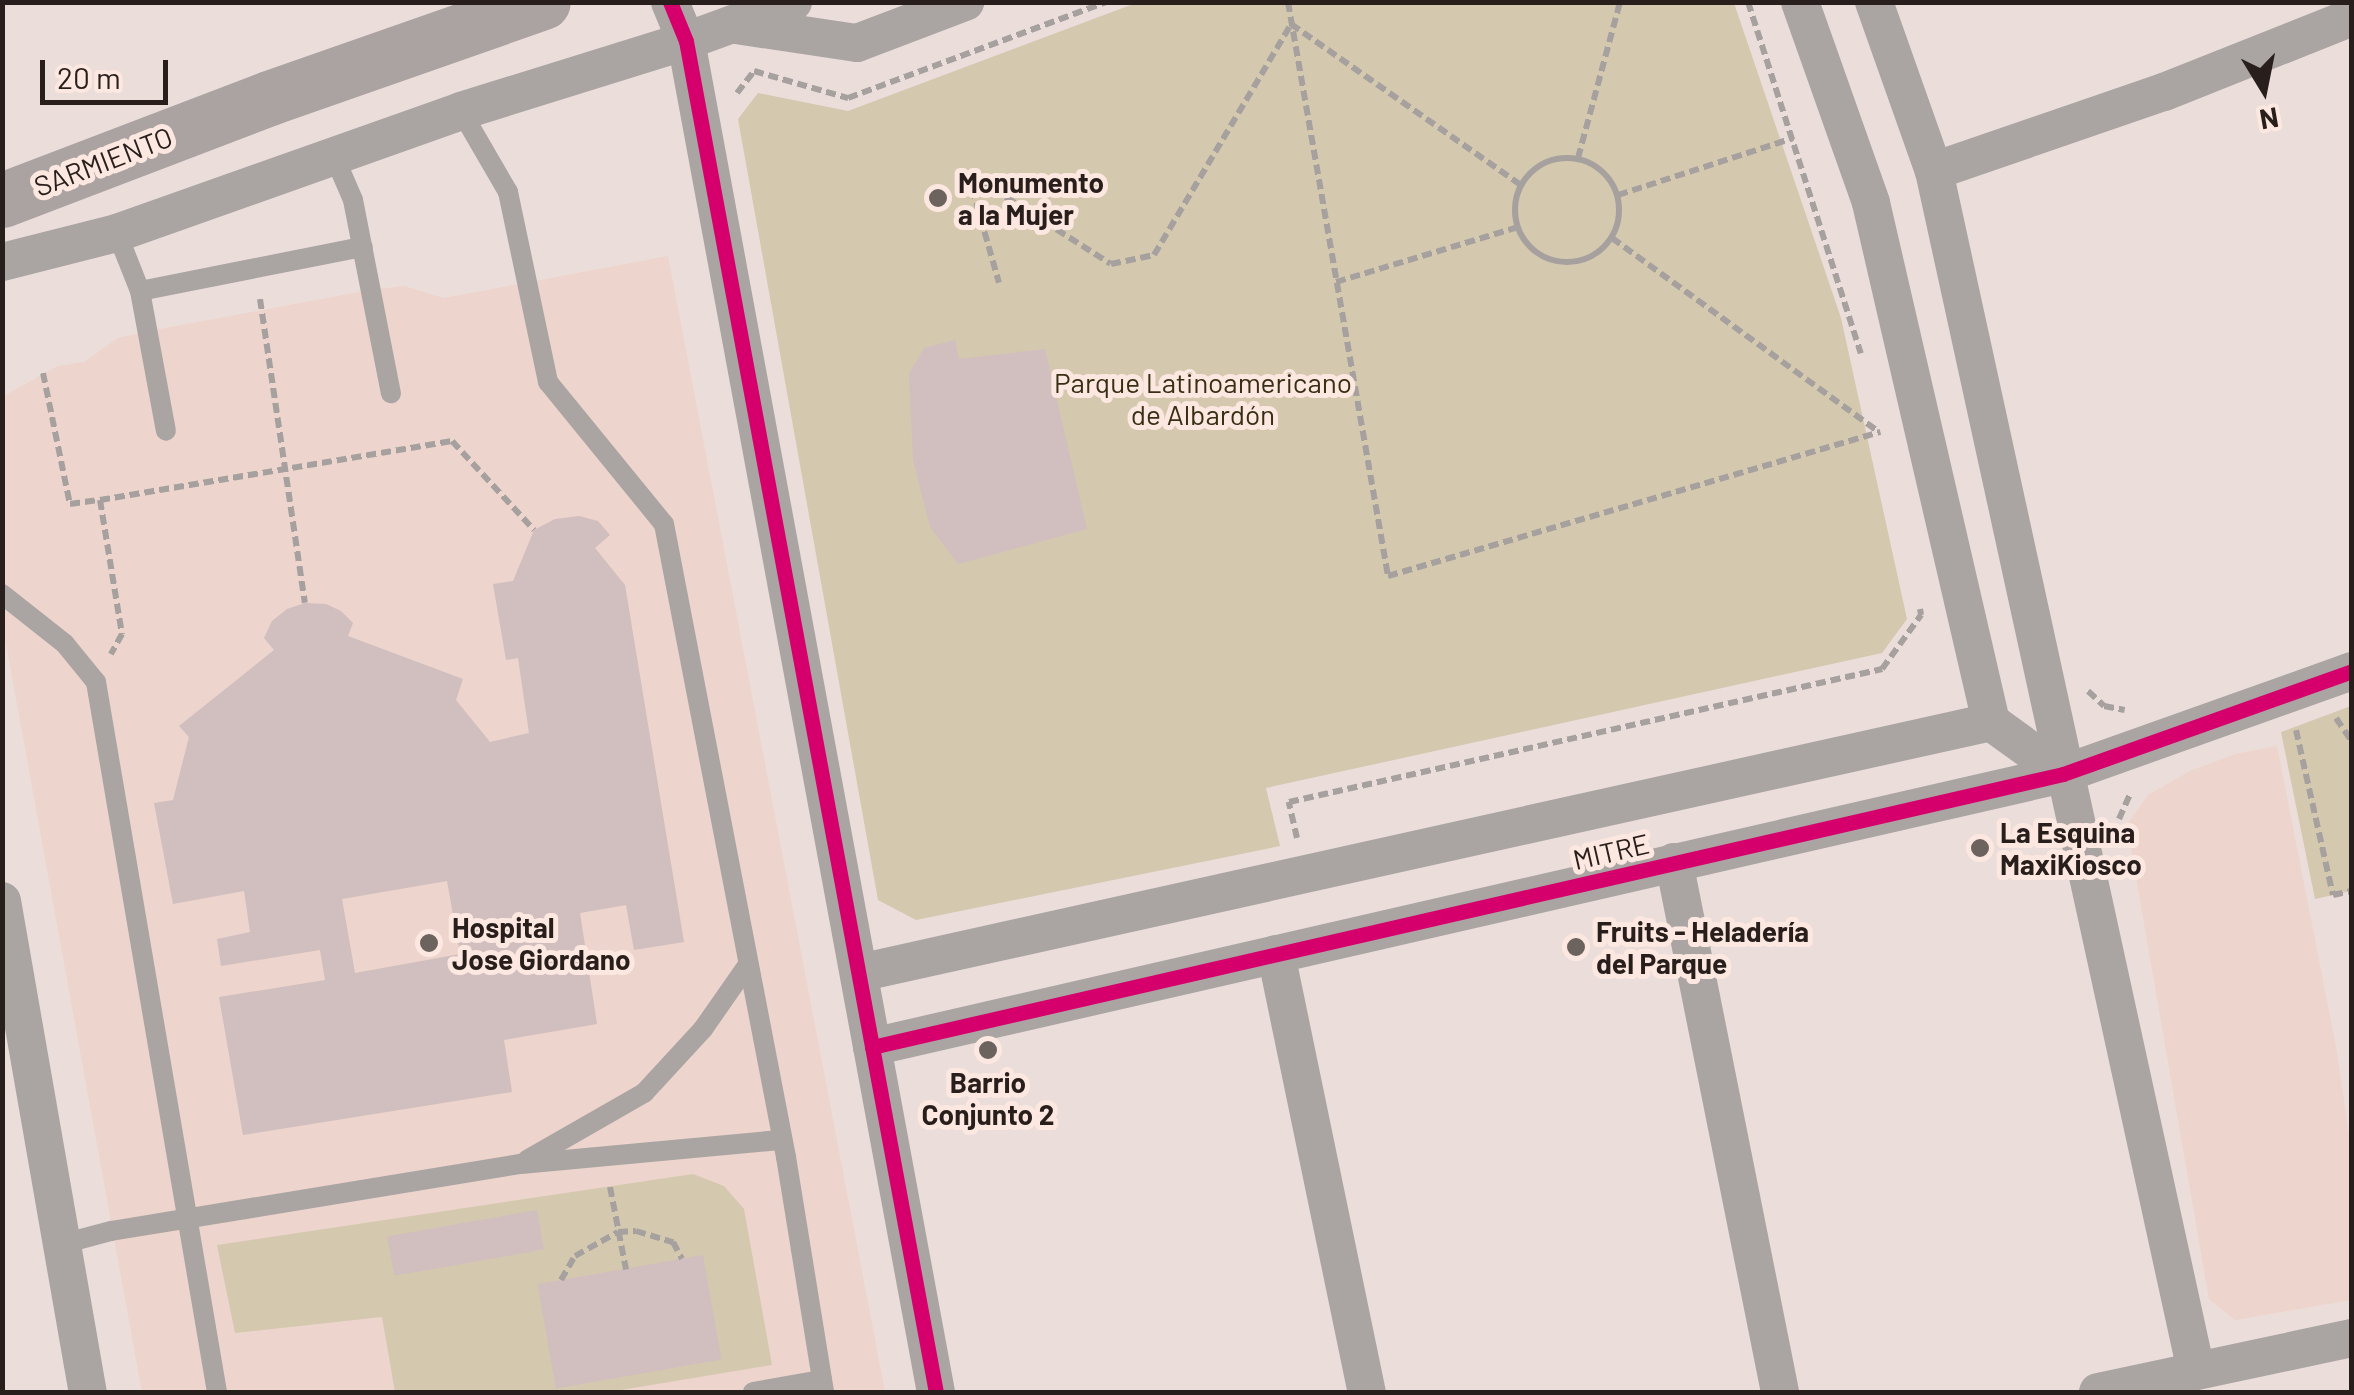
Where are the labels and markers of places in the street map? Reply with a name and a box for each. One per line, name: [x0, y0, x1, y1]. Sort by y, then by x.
place label: Monumento a la Mujer: [958, 165, 1104, 231]
marker: Monumento a la Mujer: [927, 187, 949, 209]
place label: La Esquina MaxiKiosco: [2000, 815, 2142, 881]
marker: La Esquina MaxiKiosco: [1969, 837, 1991, 859]
place label: Hospital Jose Giordano: [452, 910, 631, 976]
place label: Fruits - Heladería del Parque: [1596, 914, 1809, 980]
marker: Hospital Jose Giordano: [416, 930, 442, 956]
marker: Fruits - Heladería del Parque: [1565, 936, 1587, 958]
marker: Barrio Conjunto 2: [977, 1039, 999, 1061]
place label: Barrio Conjunto 2: [922, 1065, 1054, 1131]

